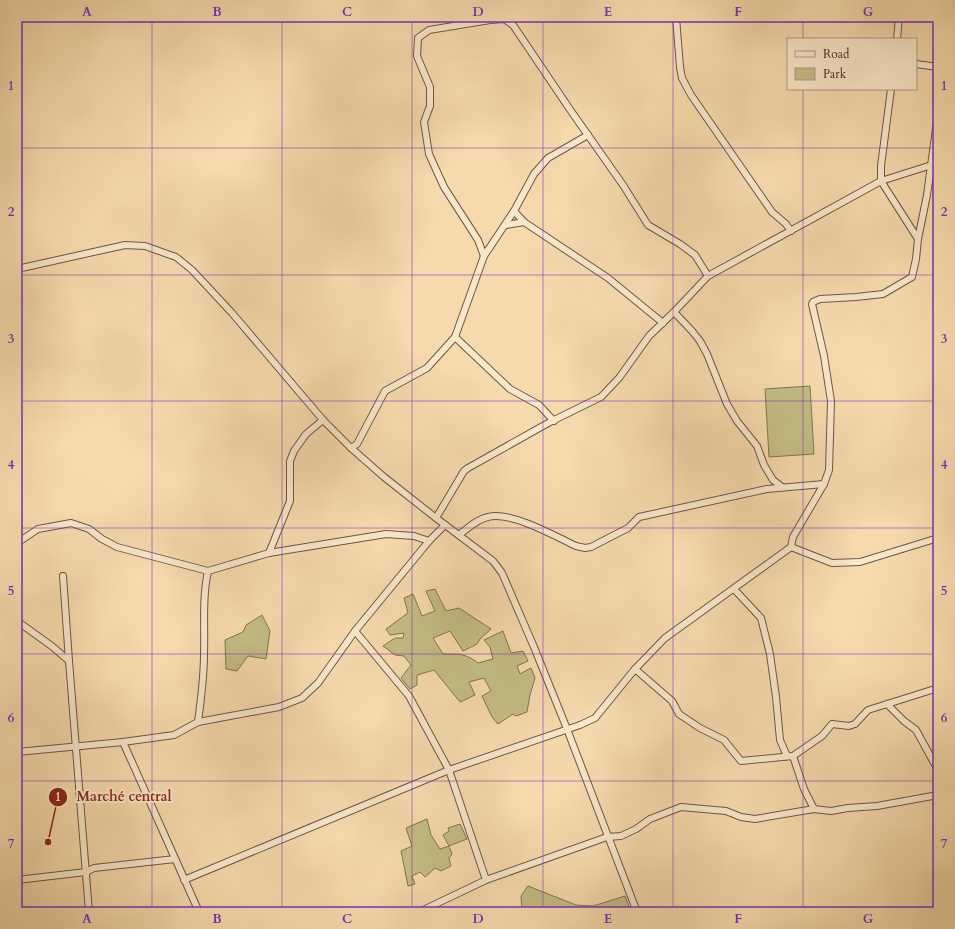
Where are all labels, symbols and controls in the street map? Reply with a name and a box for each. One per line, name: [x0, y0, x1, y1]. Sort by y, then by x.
text: A: [82, 3, 92, 21]
text: B: [212, 3, 222, 21]
text: C: [342, 3, 352, 21]
text: D: [472, 3, 484, 21]
text: E: [604, 3, 612, 21]
text: F: [734, 3, 742, 21]
text: G: [863, 3, 874, 21]
legend: [787, 38, 917, 90]
text: Road: [823, 46, 850, 62]
text: Park: [823, 66, 847, 82]
text: 1: [8, 77, 14, 95]
text: 1: [941, 77, 947, 95]
text: 2: [8, 203, 15, 221]
text: 2: [941, 203, 948, 221]
text: 3: [8, 330, 15, 348]
text: 3: [941, 330, 948, 348]
text: 4: [8, 456, 15, 474]
text: 4: [941, 456, 948, 474]
text: 5: [8, 582, 14, 600]
text: 5: [941, 582, 947, 600]
text: 6: [8, 709, 15, 727]
text: 6: [941, 709, 948, 727]
callout: Marché central: [48, 784, 180, 810]
text: Marché central: [76, 787, 172, 806]
text: 1: [55, 789, 61, 805]
text: 7: [8, 835, 15, 853]
text: 7: [941, 835, 948, 853]
text: A: [82, 910, 92, 928]
text: B: [212, 910, 222, 928]
text: C: [342, 910, 352, 928]
text: D: [472, 910, 484, 928]
text: E: [604, 910, 612, 928]
text: F: [734, 910, 742, 928]
text: G: [863, 910, 874, 928]

